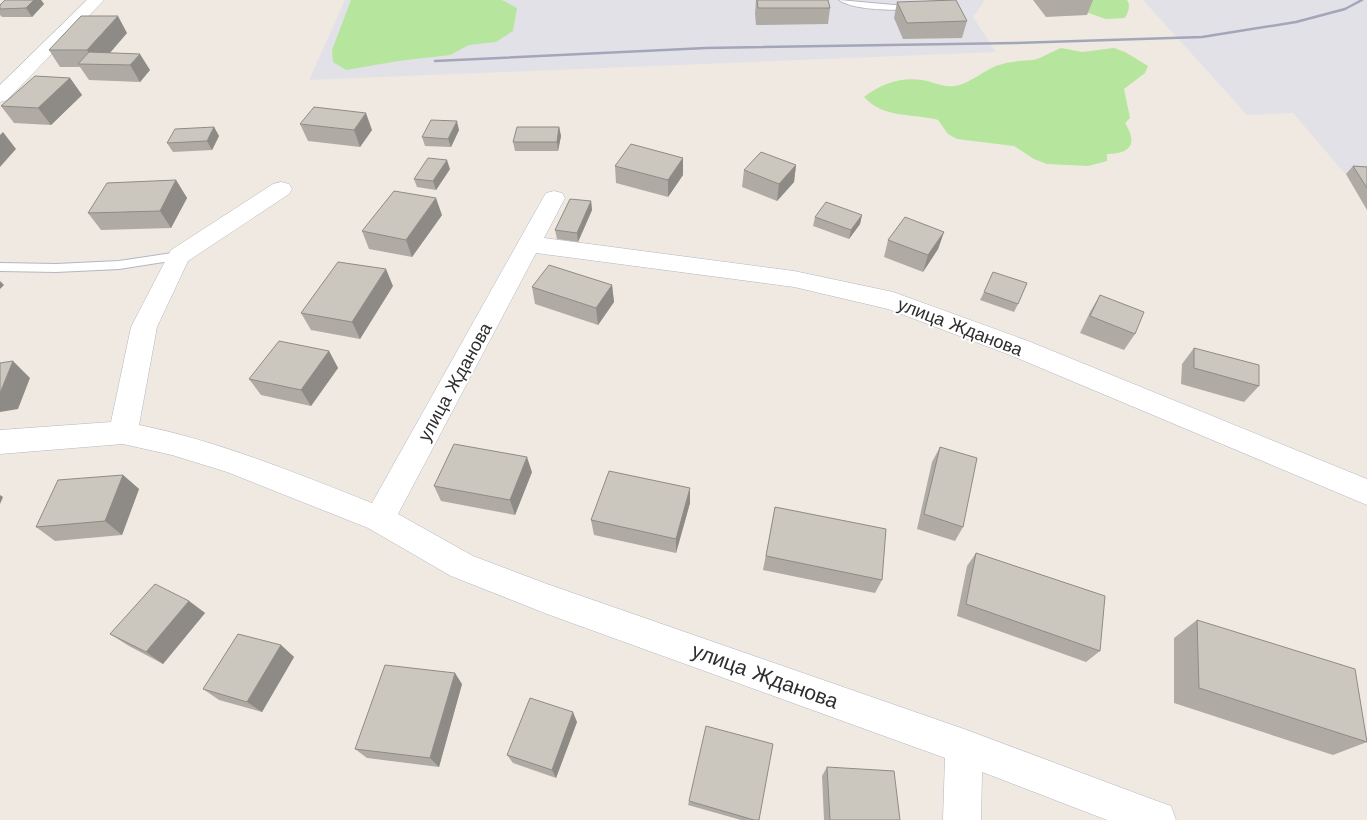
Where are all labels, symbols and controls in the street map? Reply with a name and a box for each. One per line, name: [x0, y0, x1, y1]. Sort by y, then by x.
street label: улица Жданова: [895, 293, 1027, 360]
street label: улица Жданова: [413, 318, 496, 445]
street label: улица Жданова: [688, 637, 842, 714]

